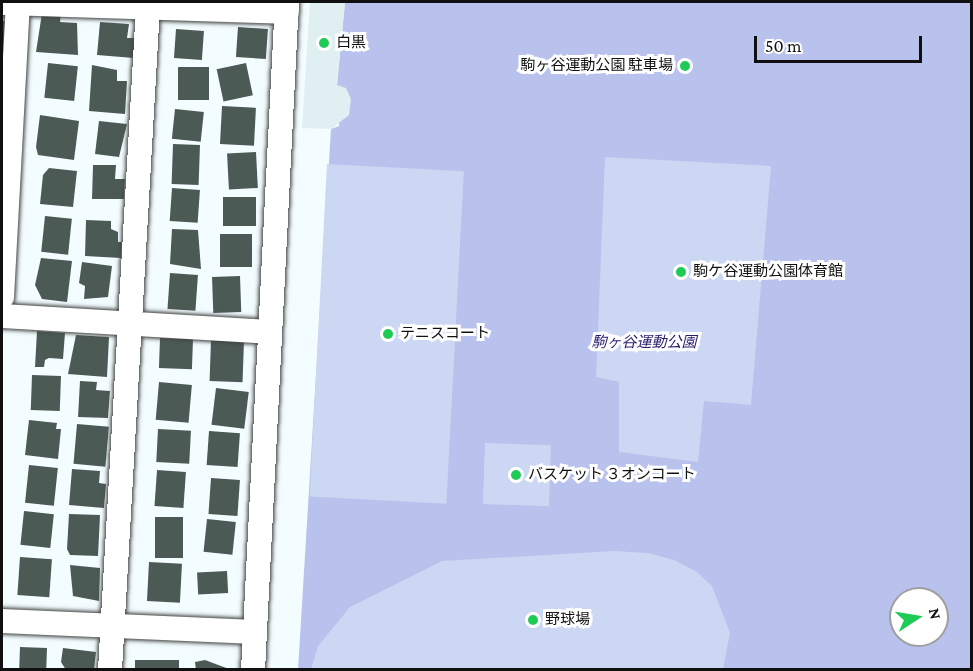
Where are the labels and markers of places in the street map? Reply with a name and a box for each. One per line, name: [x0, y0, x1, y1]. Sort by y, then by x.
place label: 白黒: [336, 34, 366, 52]
marker: 白黒: [317, 36, 331, 50]
place label: 駒ヶ谷運動公園 駐車場: [520, 57, 673, 75]
marker: 駒ヶ谷運動公園 駐車場: [678, 59, 692, 73]
place label: 駒ケ谷運動公園体育館: [693, 263, 843, 281]
marker: 駒ケ谷運動公園体育館: [674, 265, 688, 279]
place label: テニスコート: [400, 325, 490, 343]
marker: テニスコート: [381, 327, 395, 341]
place label: バスケット ３オンコート: [528, 466, 696, 484]
marker: バスケット ３オンコート: [509, 468, 523, 482]
place label: 野球場: [545, 611, 590, 629]
marker: 野球場: [526, 613, 540, 627]

